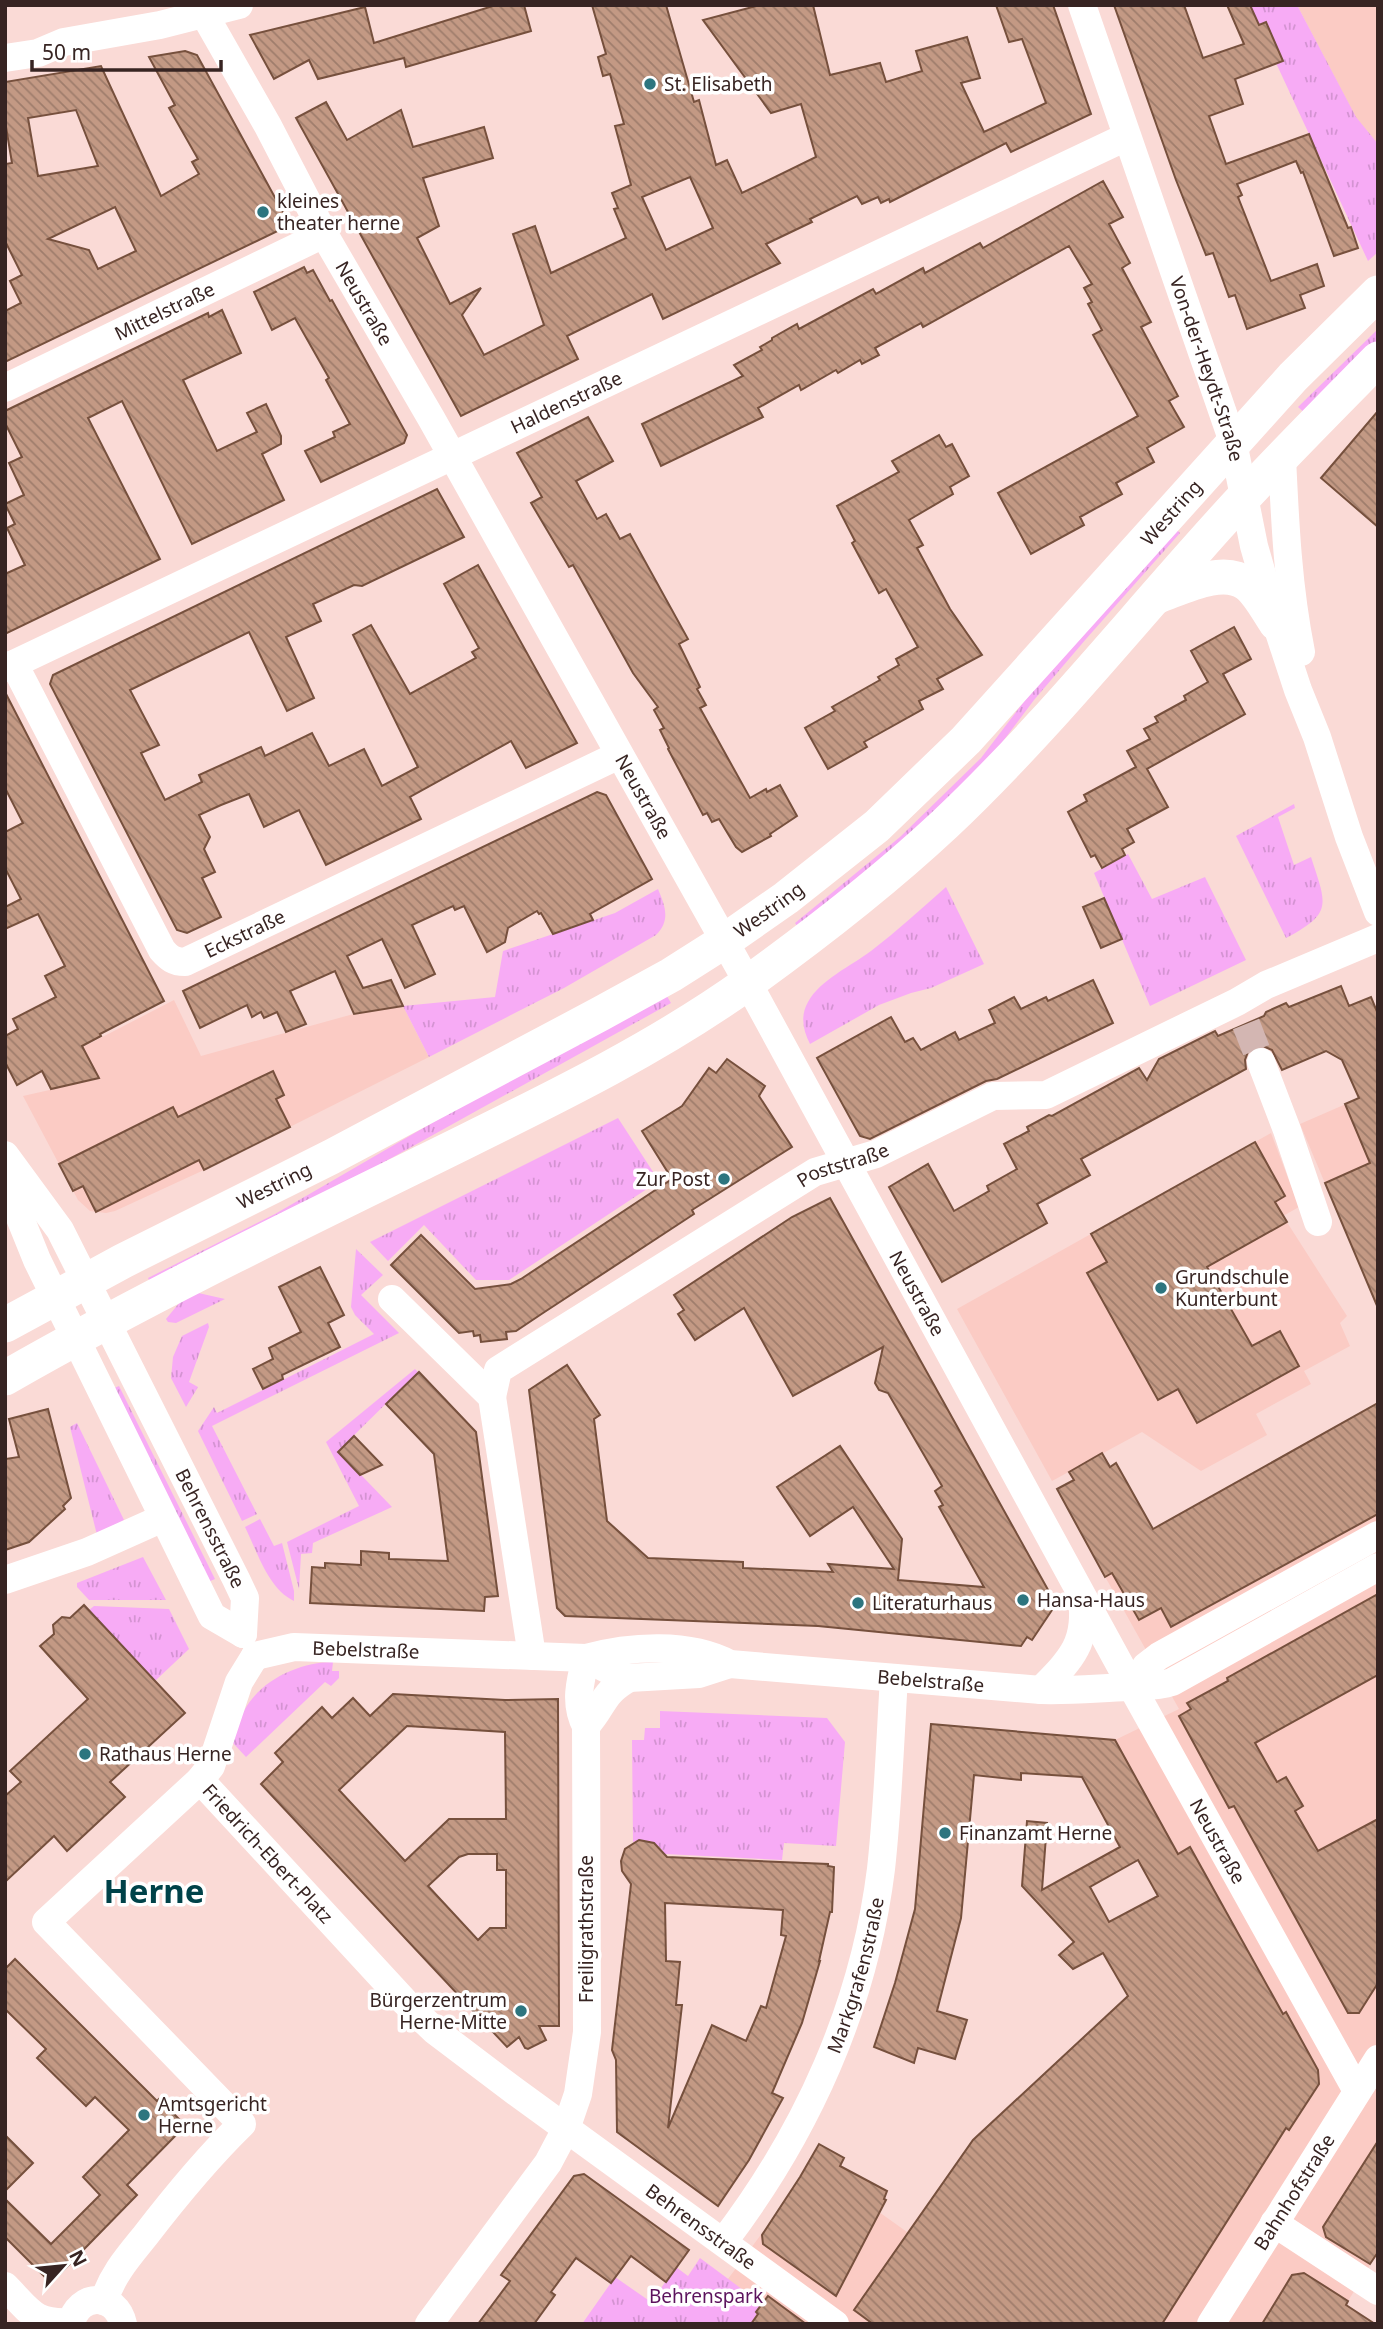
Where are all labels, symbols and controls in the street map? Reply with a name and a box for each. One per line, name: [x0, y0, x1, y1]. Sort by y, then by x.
scale bar: [32, 28, 220, 72]
text: 50 m: [42, 38, 91, 66]
place label: St. Elisabeth: [664, 71, 772, 97]
marker: St. Elisabeth: [642, 76, 658, 92]
place label: kleines theater herne: [277, 188, 400, 236]
marker: kleines theater herne: [255, 204, 271, 220]
street label: Neustraße: [329, 256, 399, 350]
street label: Von-der-Heydt-Straße: [1164, 273, 1250, 464]
street label: Mittelstraße: [110, 276, 219, 346]
street label: Haldenstraße: [506, 365, 626, 440]
street label: Westring: [1135, 474, 1208, 551]
street label: Neustraße: [609, 749, 678, 844]
street label: Westring: [729, 876, 809, 944]
street label: Eckstraße: [200, 903, 289, 964]
street label: Poststraße: [792, 1137, 893, 1193]
street label: Westring: [232, 1156, 316, 1215]
place label: Zur Post: [636, 1166, 710, 1192]
marker: Zur Post: [716, 1171, 732, 1187]
street label: Neustraße: [883, 1246, 951, 1341]
place label: Grundschule Kunterbunt: [1175, 1264, 1289, 1312]
marker: Grundschule Kunterbunt: [1153, 1280, 1169, 1296]
street label: Behrensstraße: [169, 1464, 251, 1592]
place label: Hansa-Haus: [1037, 1587, 1145, 1613]
place label: Literaturhaus: [872, 1590, 992, 1616]
marker: Hansa-Haus: [1015, 1592, 1031, 1608]
marker: Literaturhaus: [850, 1595, 866, 1611]
street label: Bebelstraße: [312, 1635, 420, 1665]
street label: Bebelstraße: [876, 1663, 985, 1698]
place label: Rathaus Herne: [99, 1741, 232, 1767]
marker: Rathaus Herne: [77, 1746, 93, 1762]
street label: Friedrich-Ebert-Platz: [197, 1778, 339, 1929]
street label: Neustraße: [1184, 1794, 1252, 1888]
place label: Finanzamt Herne: [959, 1820, 1112, 1846]
marker: Finanzamt Herne: [937, 1825, 953, 1841]
street label: Freiligrathstraße: [573, 1855, 599, 2003]
district label: Herne: [104, 1868, 204, 1913]
street label: Markgrafenstraße: [821, 1895, 890, 2057]
place label: Bürgerzentrum Herne-Mitte: [369, 1987, 507, 2035]
marker: Bürgerzentrum Herne-Mitte: [513, 2003, 529, 2019]
place label: Amtsgericht Herne: [158, 2091, 267, 2139]
marker: Amtsgericht Herne: [136, 2107, 152, 2123]
street label: Bahnhofstraße: [1248, 2129, 1341, 2255]
street label: Behrensstraße: [640, 2178, 761, 2275]
north arrow: [28, 2231, 98, 2301]
text: N: [63, 2245, 93, 2271]
park label: Behrenspark: [649, 2283, 763, 2309]

